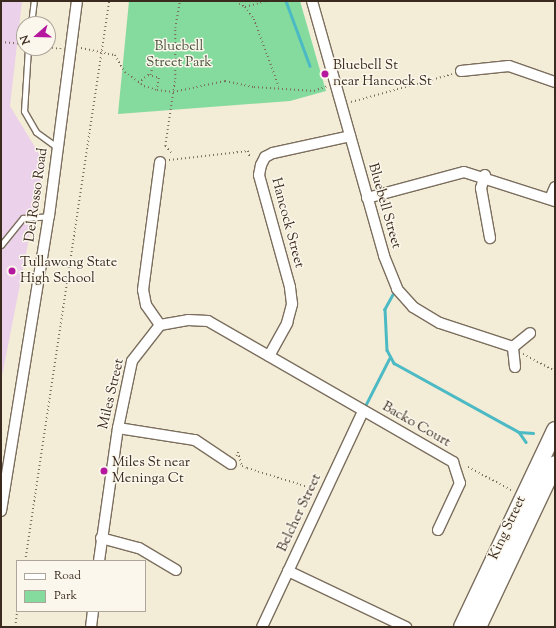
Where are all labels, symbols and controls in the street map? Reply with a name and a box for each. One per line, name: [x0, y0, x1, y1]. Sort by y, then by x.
north arrow: [16, 16, 56, 56]
text: N: [17, 33, 35, 47]
park label: Bluebell Street Park: [146, 39, 212, 72]
place label: Bluebell St near Hancock St: [333, 58, 432, 90]
marker: Bluebell St near Hancock St: [320, 69, 330, 79]
street label: Del Rosso Road: [22, 147, 52, 243]
street label: Bluebell Street: [364, 161, 404, 251]
street label: Hancock Street: [267, 176, 307, 270]
place label: Tullawong State High School: [20, 255, 117, 288]
marker: Tullawong State High School: [7, 266, 17, 276]
street label: Miles Street: [96, 357, 128, 431]
street label: Backo Court: [379, 399, 453, 451]
place label: Miles St near Meninga Ct: [112, 455, 190, 488]
marker: Miles St near Meninga Ct: [99, 466, 109, 476]
street label: Belcher Street: [275, 471, 325, 555]
street label: King Street: [486, 494, 530, 562]
legend: [16, 560, 146, 612]
text: Road: [54, 567, 81, 585]
text: Park: [54, 587, 77, 605]

